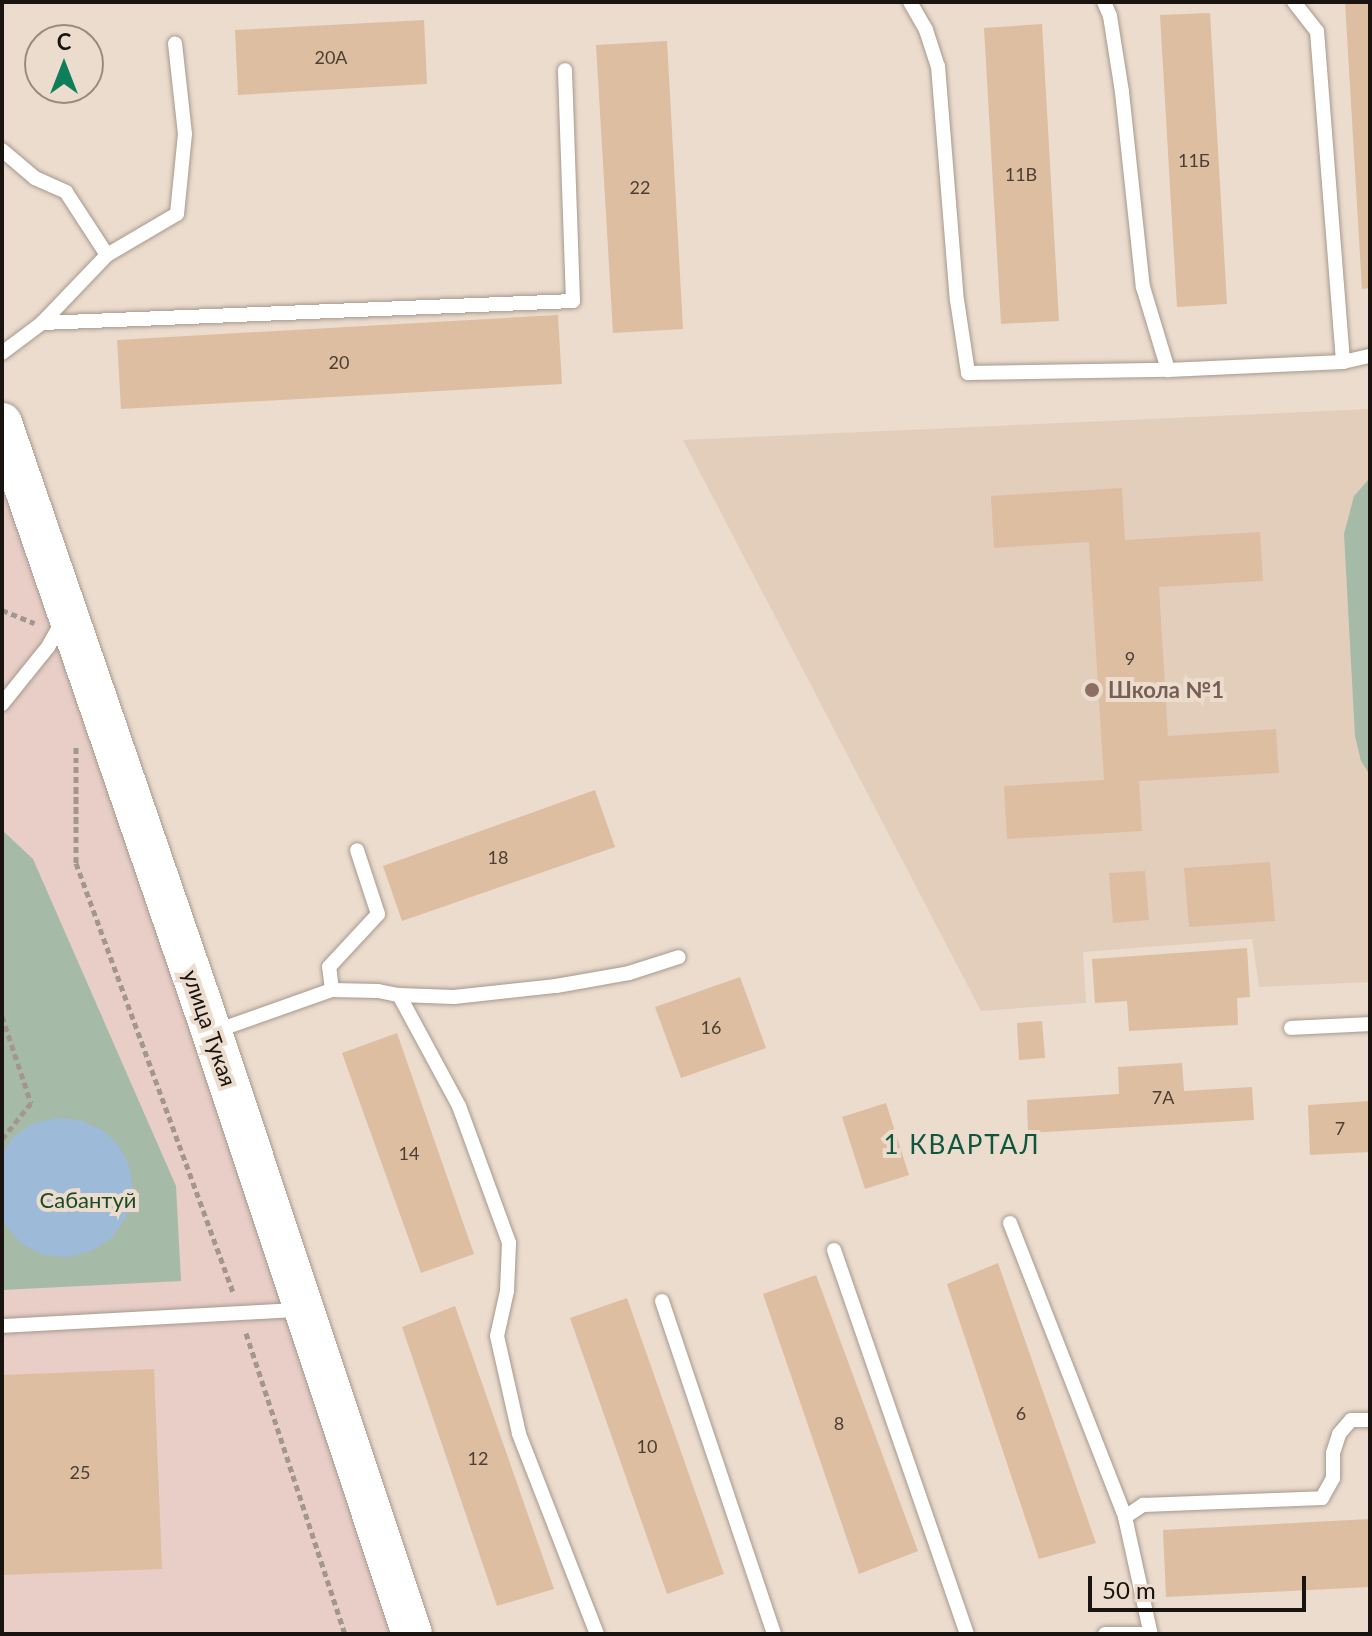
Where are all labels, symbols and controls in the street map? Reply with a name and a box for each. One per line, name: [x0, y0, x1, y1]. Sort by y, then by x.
north arrow: [24, 24, 104, 104]
text: С: [57, 28, 71, 55]
house number: 20А: [314, 46, 348, 68]
house number: 11Б: [1178, 149, 1210, 171]
house number: 11В: [1005, 163, 1037, 185]
house number: 22: [630, 176, 650, 198]
house number: 20: [329, 351, 349, 373]
house number: 9: [1125, 647, 1135, 669]
place label: Школа №1: [1108, 677, 1224, 703]
marker: Школа №1: [1083, 681, 1101, 699]
house number: 18: [488, 846, 508, 868]
street label: улица Тукая: [178, 966, 242, 1090]
house number: 16: [701, 1016, 721, 1038]
house number: 7А: [1152, 1086, 1174, 1108]
house number: 7: [1335, 1117, 1345, 1139]
district label: 1 КВАРТАЛ: [883, 1129, 1041, 1161]
house number: 14: [399, 1142, 419, 1164]
park label: Сабантуй: [40, 1187, 136, 1213]
house number: 6: [1016, 1402, 1026, 1424]
house number: 8: [834, 1412, 844, 1434]
house number: 10: [637, 1435, 657, 1457]
house number: 12: [468, 1447, 488, 1469]
house number: 25: [70, 1461, 90, 1483]
scale bar: [1092, 1560, 1310, 1610]
text: 50 m: [1102, 1575, 1156, 1604]

